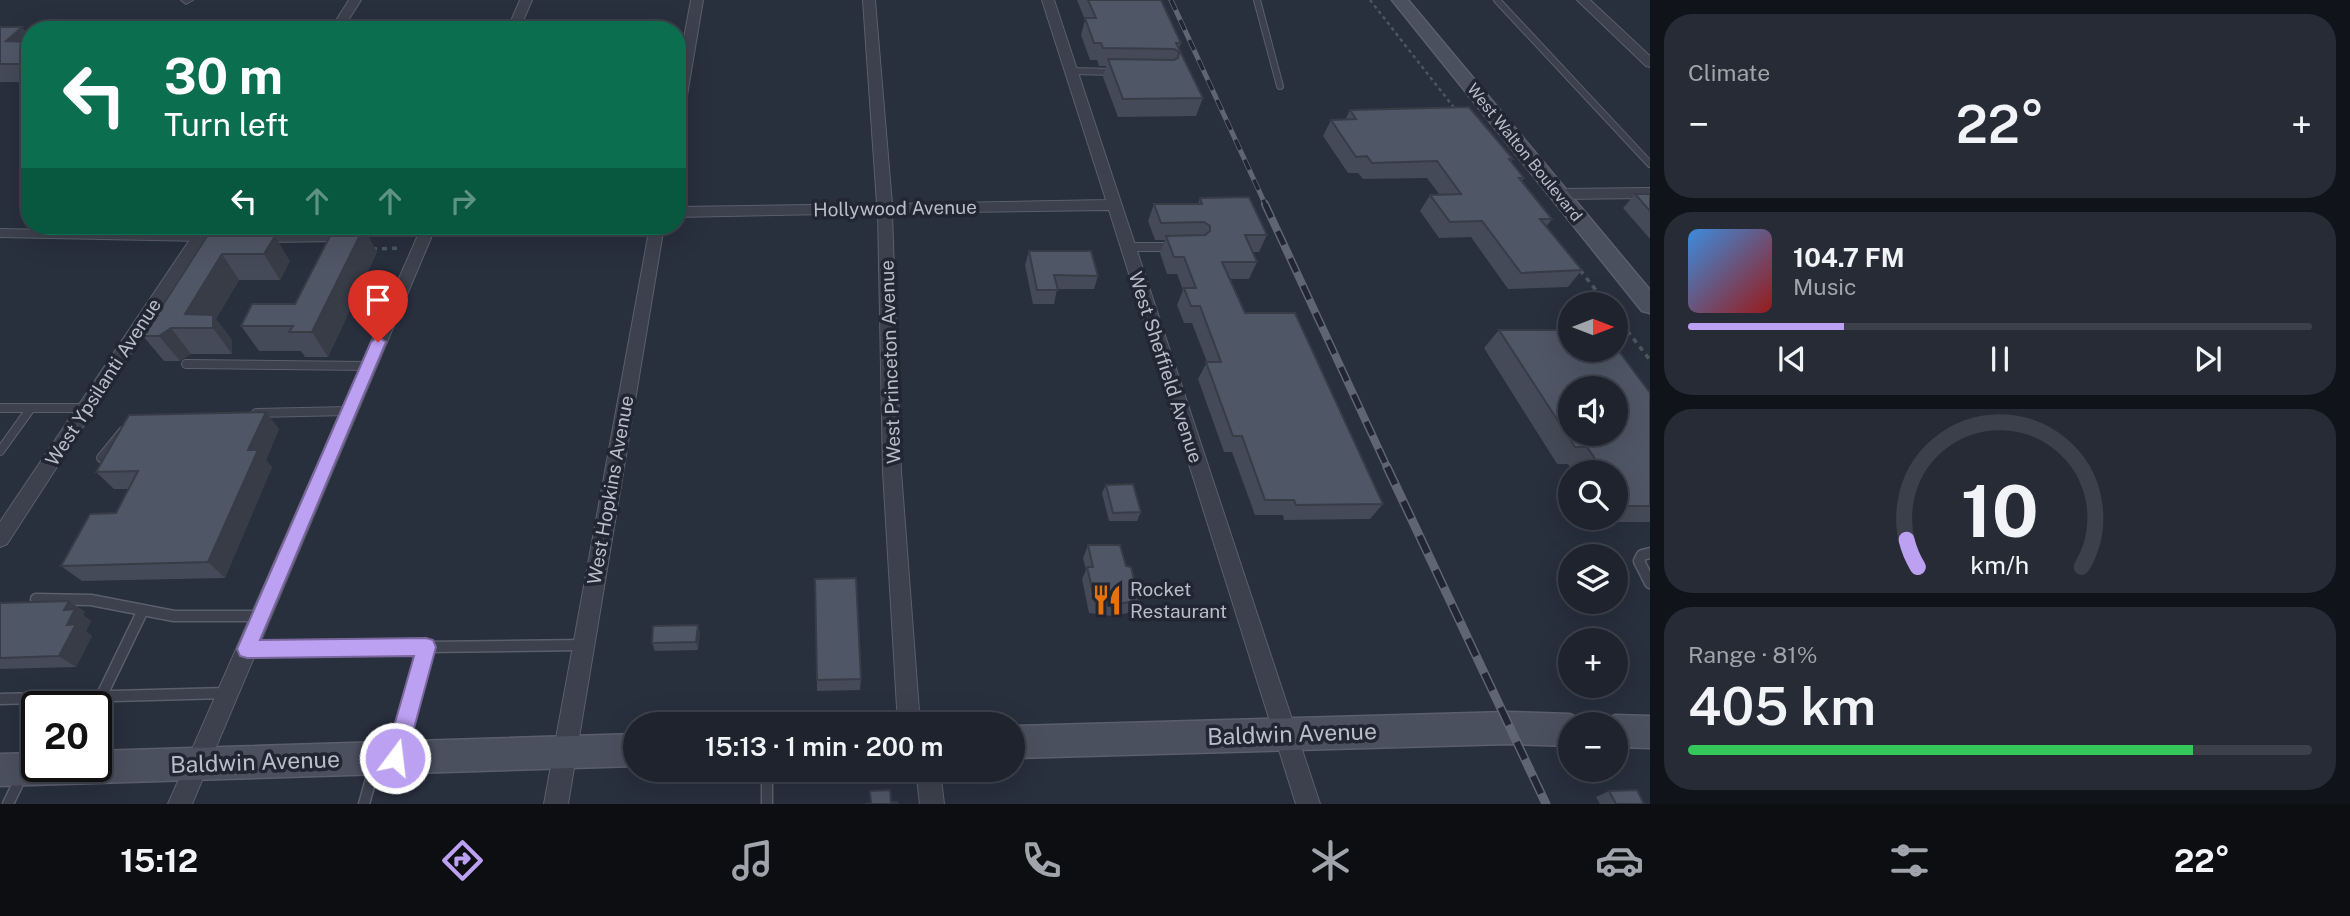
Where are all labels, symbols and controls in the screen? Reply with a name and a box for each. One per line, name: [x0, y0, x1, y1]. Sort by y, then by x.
text: 30 m: [164, 47, 283, 105]
icon: left: [49, 49, 140, 140]
text: Climate: [1688, 59, 1770, 86]
street label: West Walton Boulevard: [1463, 80, 1586, 225]
text: 22°: [1956, 94, 2044, 155]
text: −: [1688, 102, 1709, 147]
text: +: [2291, 102, 2312, 147]
text: Turn left: [164, 106, 289, 143]
icon: left: [225, 182, 263, 220]
icon: ahead: [298, 182, 336, 220]
icon: ahead: [371, 182, 409, 220]
icon: right: [444, 182, 482, 220]
street label: Hollywood Avenue: [813, 196, 977, 220]
text: 104.7 FM: [1793, 242, 1905, 273]
street label: West Princeton Avenue: [875, 260, 905, 464]
street label: West Sheffield Avenue: [1125, 269, 1207, 465]
pin: [348, 270, 408, 342]
text: Music: [1793, 273, 1857, 300]
icon: arrive: [359, 281, 397, 319]
north arrow: [1558, 292, 1628, 362]
map controls: [1558, 292, 1628, 782]
street label: West Ypsilanti Avenue: [41, 294, 165, 470]
icon: previous: [1773, 340, 1811, 378]
icon: pause: [1981, 340, 2019, 378]
icon: next: [2189, 340, 2227, 378]
button: sound: [1558, 376, 1628, 446]
street label: West Hopkins Avenue: [583, 394, 637, 586]
button: search: [1558, 460, 1628, 530]
text: 10: [1961, 468, 2039, 553]
button: layers: [1558, 544, 1628, 614]
text: km/h: [1971, 550, 2029, 580]
place label: Rocket Restaurant: [1130, 578, 1227, 622]
restaurant icon: Rocket Restaurant: [1090, 583, 1124, 617]
button: +: [1558, 628, 1628, 698]
text: Range · 81%: [1688, 641, 1817, 668]
text: 405 km: [1688, 676, 1876, 737]
speed limit sign: 20: [21, 691, 112, 782]
button: −: [1558, 712, 1628, 782]
street label: Baldwin Avenue: [1207, 717, 1377, 750]
position arrow: [358, 721, 432, 795]
text: 15:13 · 1 min · 200 m: [705, 731, 943, 762]
street label: Baldwin Avenue: [170, 745, 340, 778]
icon: directions: [438, 836, 487, 885]
icon: music: [728, 836, 777, 885]
icon: phone: [1017, 836, 1066, 885]
icon: climate: [1306, 836, 1355, 885]
icon: car: [1595, 836, 1644, 885]
icon: filters: [1885, 836, 1934, 885]
text: 15:12: [120, 842, 198, 879]
text: 22°: [2174, 842, 2230, 879]

